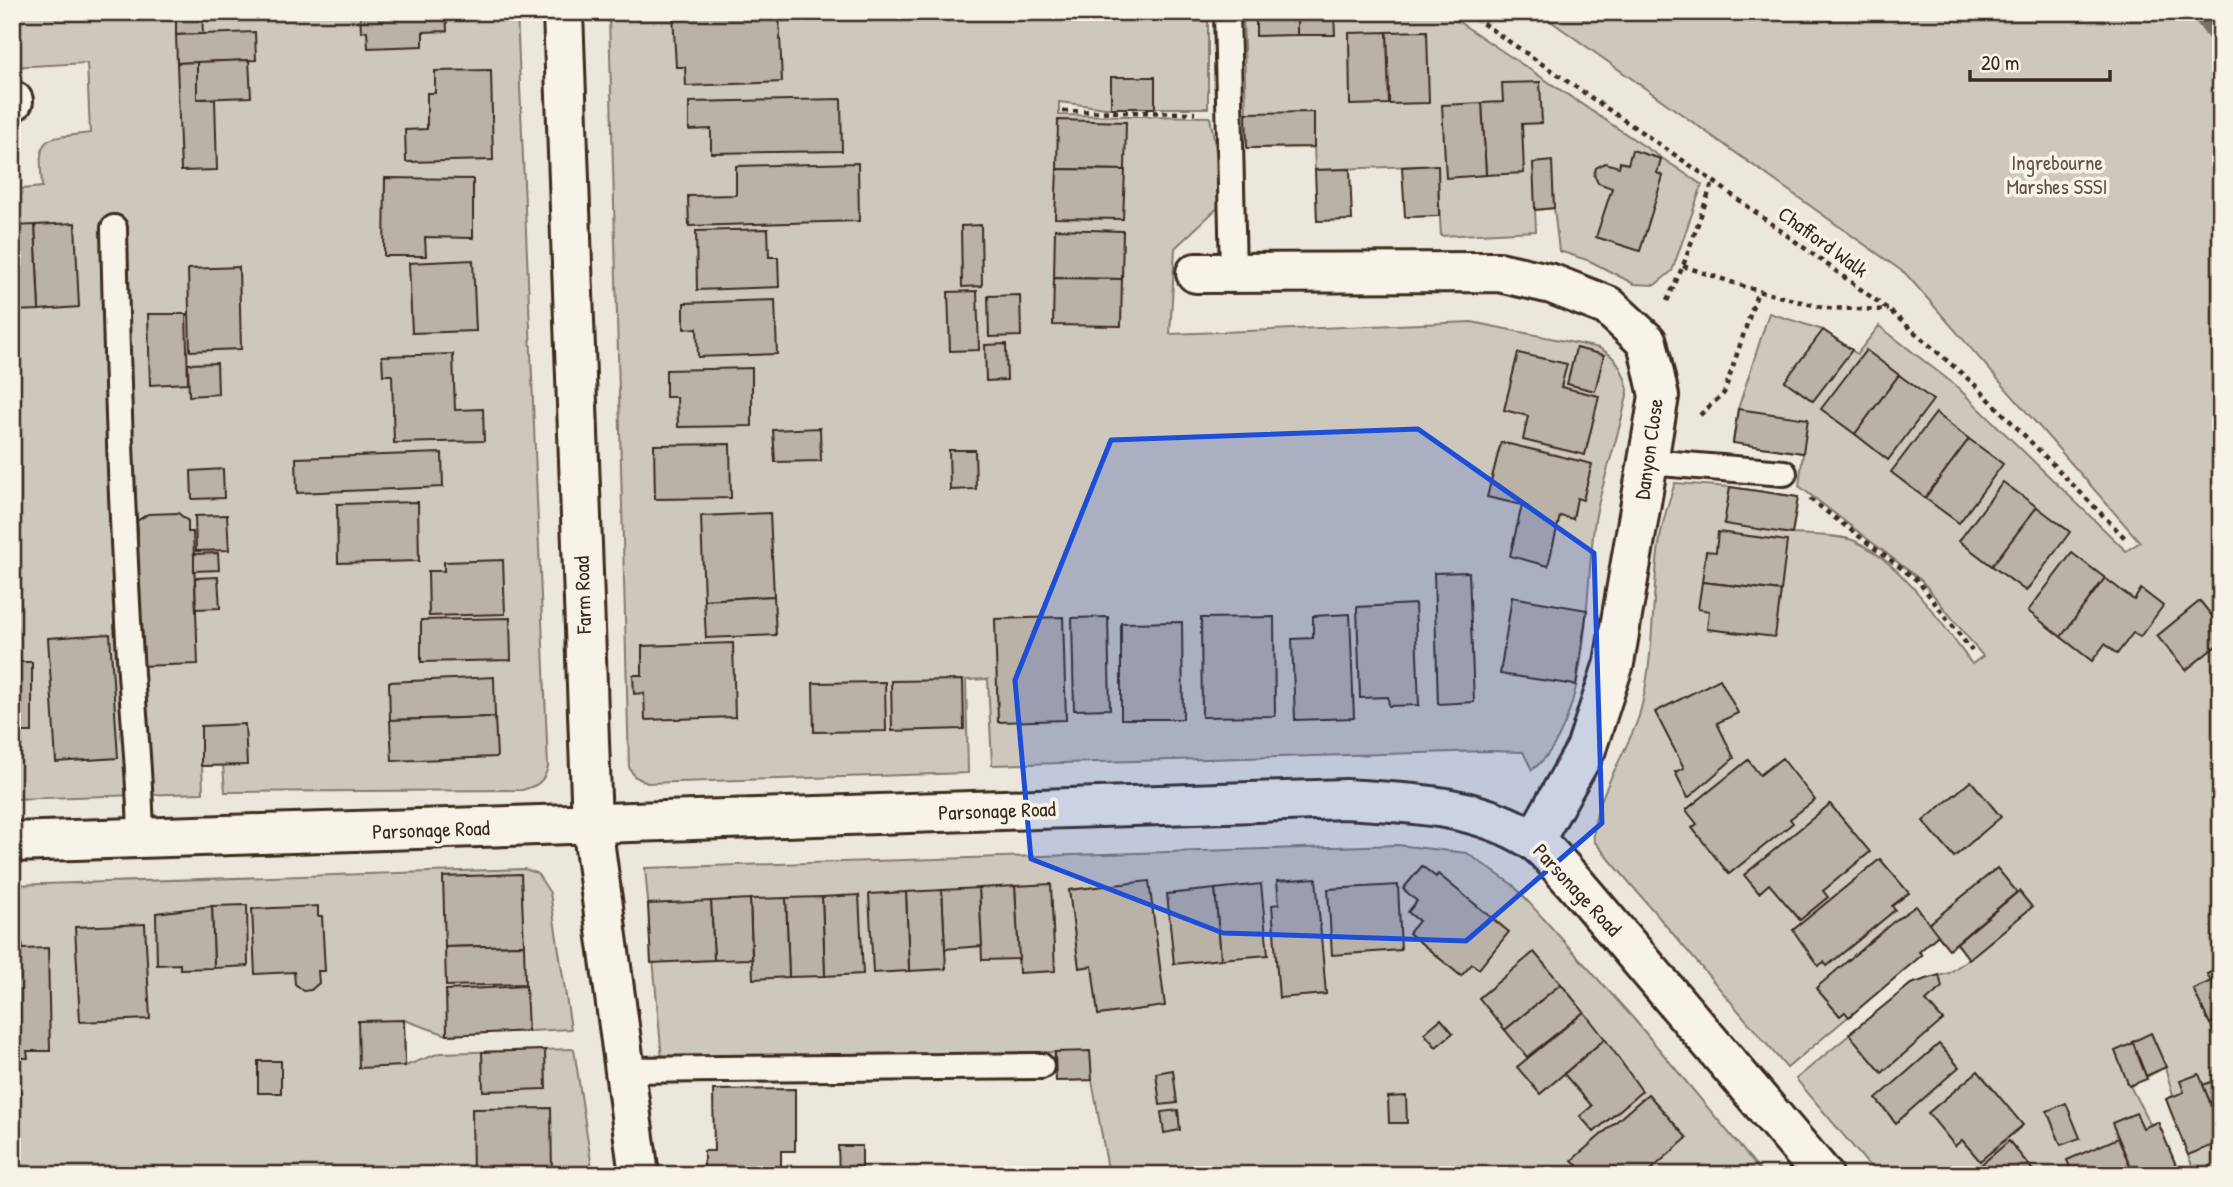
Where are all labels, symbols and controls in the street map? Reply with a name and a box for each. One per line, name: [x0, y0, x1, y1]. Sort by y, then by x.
scale bar: [1970, 38, 2110, 82]
text: 20 m: [1981, 48, 2019, 77]
park label: Ingrebourne Marshes SSSI: [2007, 148, 2107, 201]
street label: Chafford Walk: [1772, 199, 1874, 284]
street label: Danyon Close: [1627, 397, 1670, 501]
street label: Farm Road: [567, 556, 598, 635]
street label: Parsonage Road: [938, 794, 1056, 827]
street label: Parsonage Road: [372, 813, 490, 846]
street label: Parsonage Road: [1527, 837, 1628, 943]

